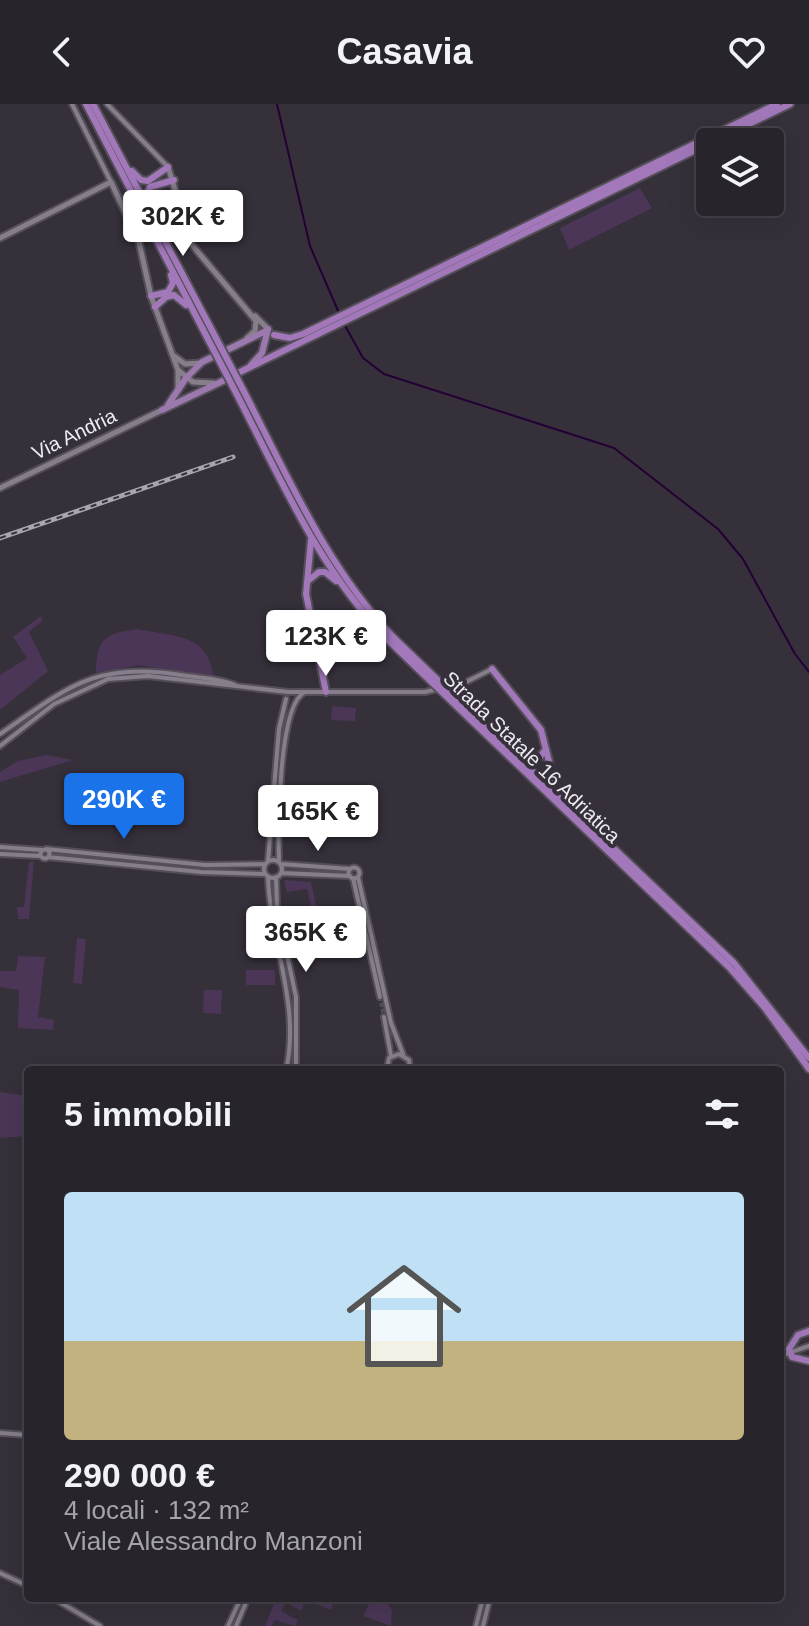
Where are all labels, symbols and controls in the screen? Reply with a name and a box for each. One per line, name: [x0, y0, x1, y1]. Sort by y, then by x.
icon: back: [40, 30, 84, 74]
icon: heart: [725, 30, 769, 74]
text: Casavia: [336, 31, 473, 72]
map controls: [696, 128, 784, 216]
button: layers: [696, 128, 784, 216]
pin: 302K €: [118, 190, 248, 258]
text: 302K €: [141, 201, 225, 231]
street label: Via Andria: [28, 404, 120, 464]
pin: 123K €: [261, 610, 391, 678]
text: 123K €: [284, 621, 368, 651]
street label: Strada Statale 16 Adriatica: [439, 667, 625, 848]
pin: 290K €: [59, 773, 189, 841]
text: 290K €: [82, 784, 166, 814]
pin: 165K €: [253, 785, 383, 853]
text: 165K €: [276, 796, 360, 826]
pin: 365K €: [241, 906, 371, 974]
text: 365K €: [264, 917, 348, 947]
icon: filters: [700, 1092, 744, 1136]
text: 5 immobili: [64, 1095, 232, 1133]
icon: home: [332, 1244, 476, 1388]
text: 290 000 €: [64, 1456, 215, 1494]
text: 4 locali · 132 m²: [64, 1495, 249, 1525]
text: Viale Alessandro Manzoni: [64, 1526, 363, 1556]

